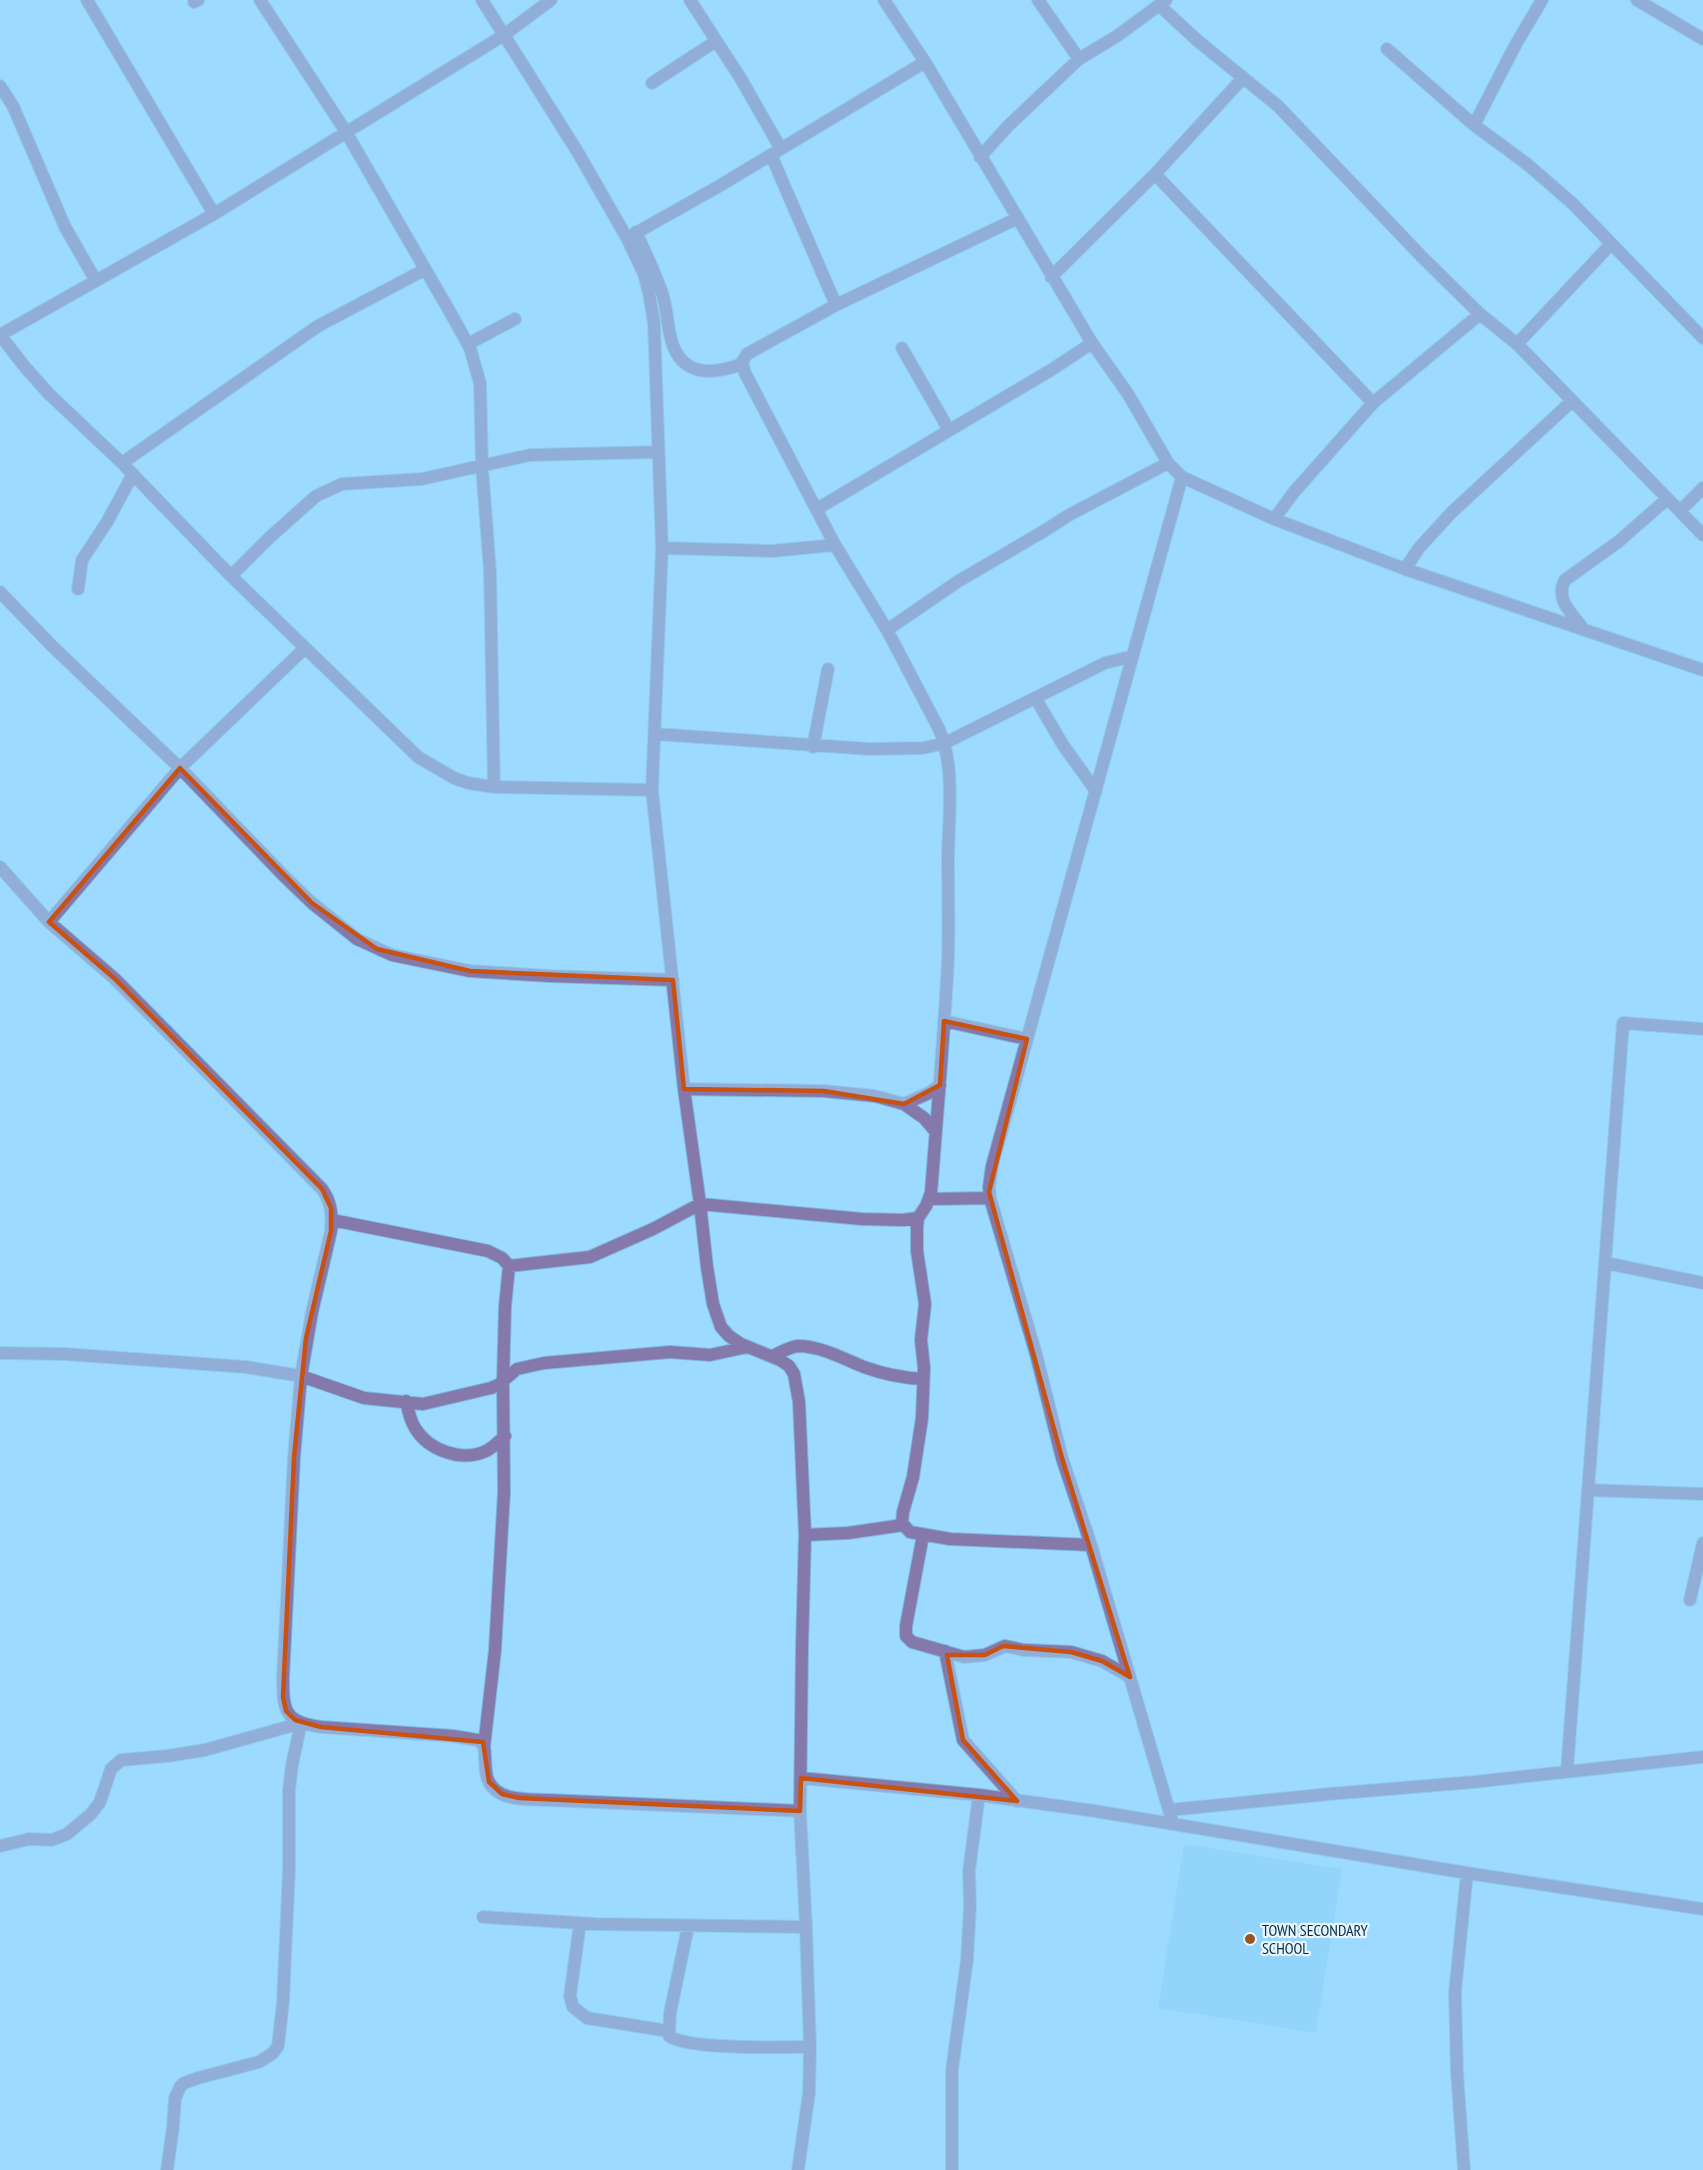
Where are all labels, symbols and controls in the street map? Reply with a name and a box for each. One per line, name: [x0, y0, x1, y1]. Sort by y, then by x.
place label: TOWN SECONDARY SCHOOL: [1262, 1920, 1368, 1958]
marker: TOWN SECONDARY SCHOOL: [1243, 1932, 1257, 1946]

